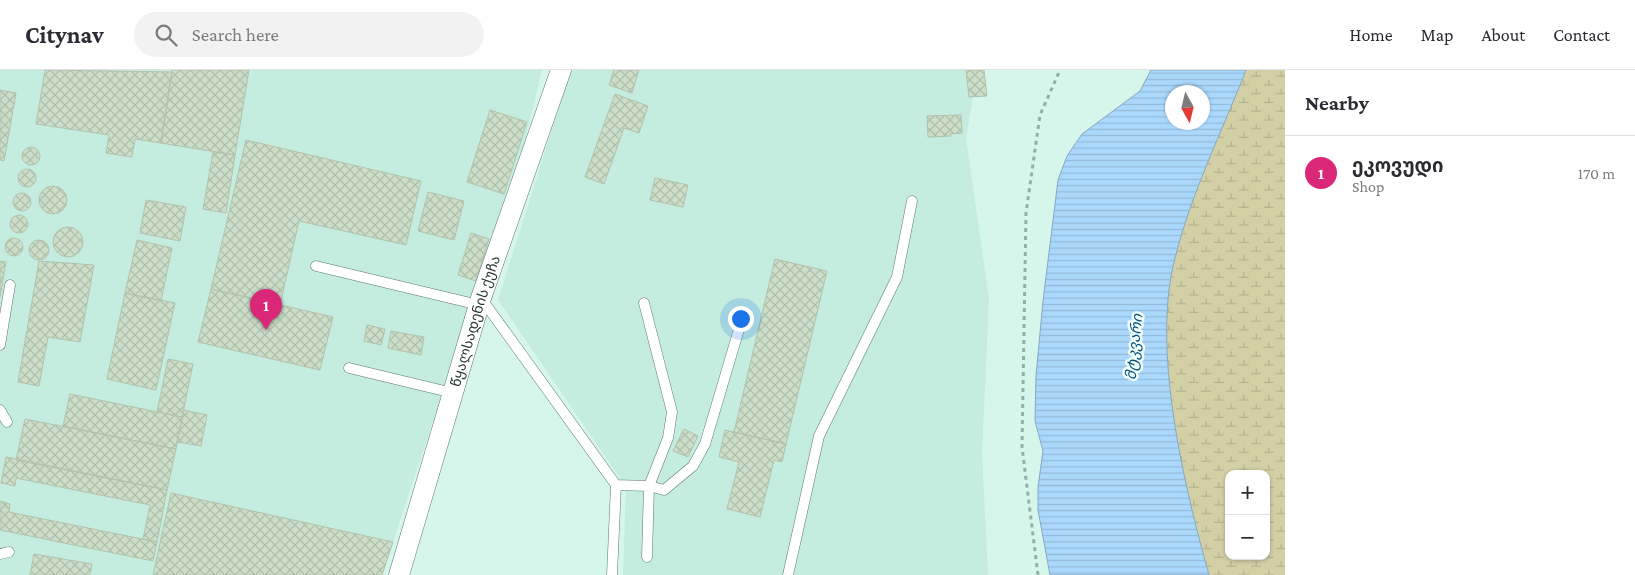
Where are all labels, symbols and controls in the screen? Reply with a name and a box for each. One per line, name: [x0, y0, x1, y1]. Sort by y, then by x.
search box: [134, 12, 484, 57]
text: Citynav: [25, 21, 104, 48]
icon: search: [152, 21, 180, 49]
text: Search here: [192, 24, 279, 45]
text: Home: [1350, 25, 1393, 45]
text: Map: [1421, 25, 1453, 45]
text: About: [1481, 25, 1525, 45]
text: Contact: [1553, 25, 1610, 45]
north arrow: [1165, 85, 1210, 130]
text: Nearby: [1305, 91, 1369, 115]
text: ეკოვუდი: [1352, 155, 1443, 176]
text: 1: [1318, 165, 1324, 182]
text: 170 m: [1578, 165, 1615, 182]
text: Shop: [1352, 178, 1384, 195]
street label: წყალსადენის ქუჩა: [447, 253, 503, 389]
pin: 1: [250, 289, 282, 330]
your location: [728, 306, 754, 332]
water label: მტკვარი: [1123, 312, 1147, 381]
map controls: [1225, 470, 1270, 560]
button: +: [1225, 470, 1270, 515]
button: −: [1225, 515, 1270, 560]

